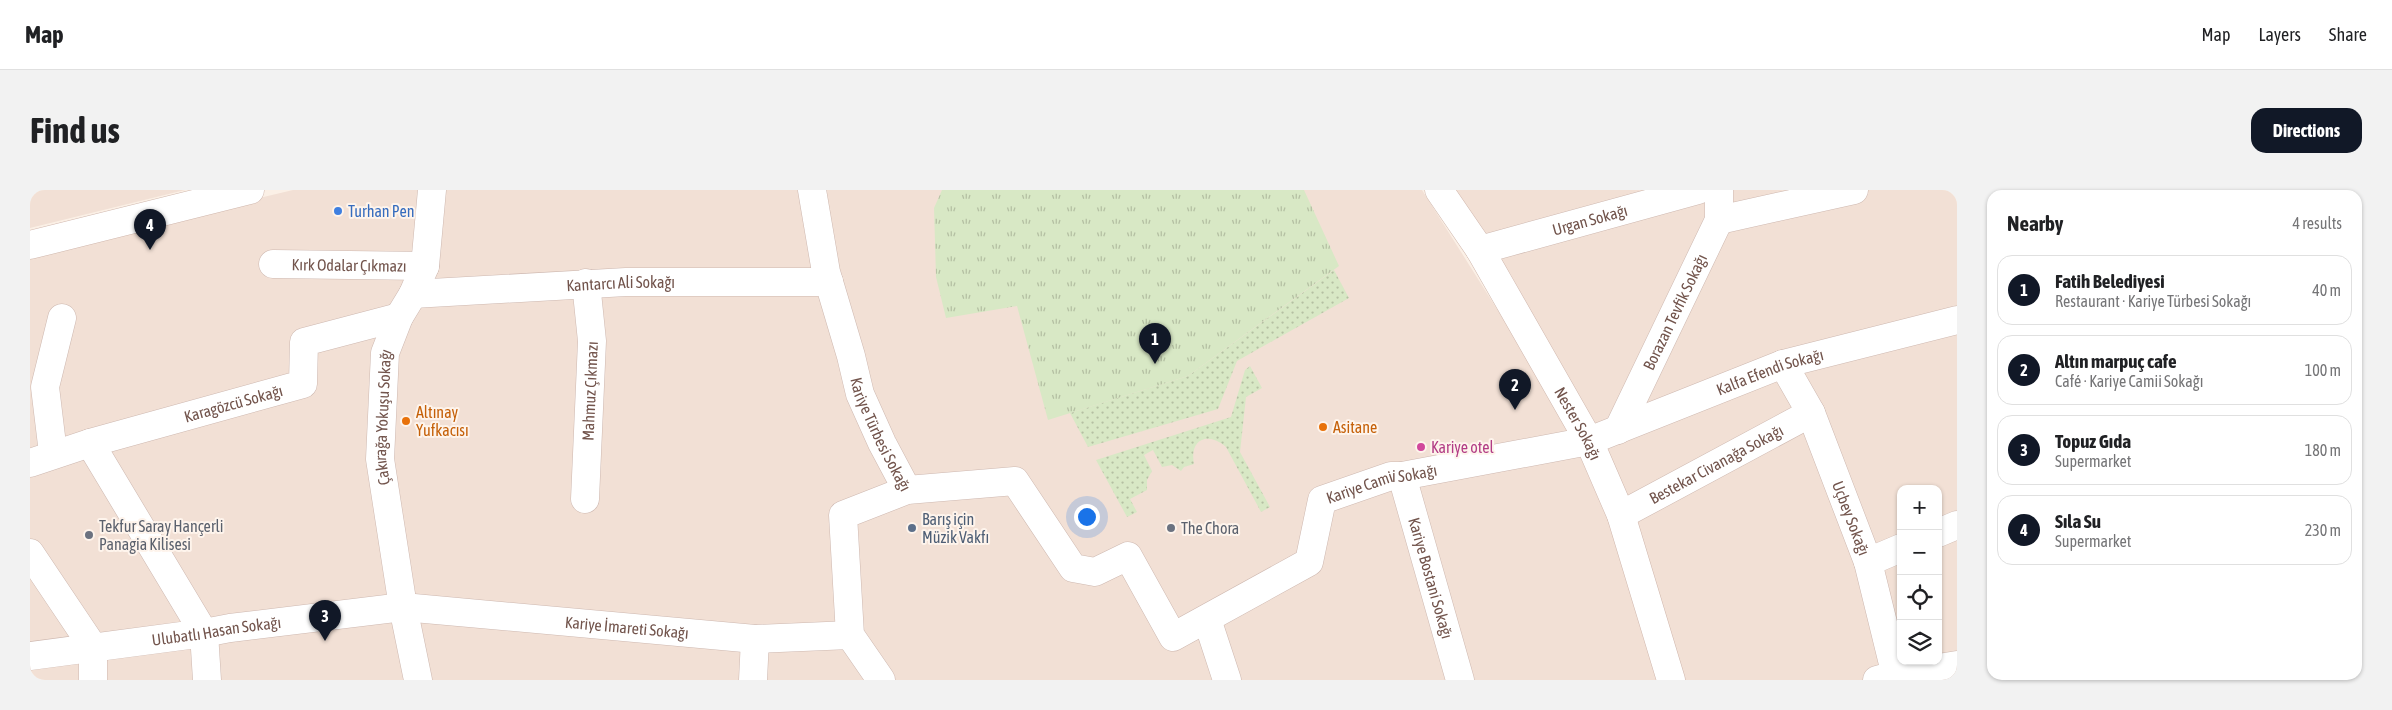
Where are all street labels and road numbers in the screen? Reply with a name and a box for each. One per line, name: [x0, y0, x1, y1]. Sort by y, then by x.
street label: Urgan Sokağı: [1550, 201, 1629, 239]
street label: Borazan Tevfik Sokağı: [1639, 251, 1710, 373]
street label: Kırk Odalar Çıkmazı: [291, 255, 407, 275]
street label: Kantarcı Ali Sokağı: [566, 273, 675, 294]
street label: Mahmuz Çıkmazı: [579, 341, 601, 441]
street label: Kalfa Efendi Sokağı: [1714, 345, 1825, 399]
street label: Çakırağa Yokuşu Sokağı: [371, 346, 395, 487]
street label: Kariye Türbesi Sokağı: [847, 376, 915, 494]
street label: Karagözcü Sokağı: [182, 381, 285, 426]
street label: Nester Sokağı: [1551, 384, 1605, 463]
street label: Bestekar Civanağa Sokağı: [1646, 421, 1786, 507]
street label: Kariye Camii Sokağı: [1324, 461, 1438, 507]
street label: Uçbey Sokağı: [1829, 478, 1874, 558]
street label: Kariye Bostani Sokağı: [1405, 515, 1457, 641]
street label: Ulubatlı Hasan Sokağı: [151, 613, 282, 649]
street label: Kariye İmareti Sokağı: [564, 613, 689, 643]

